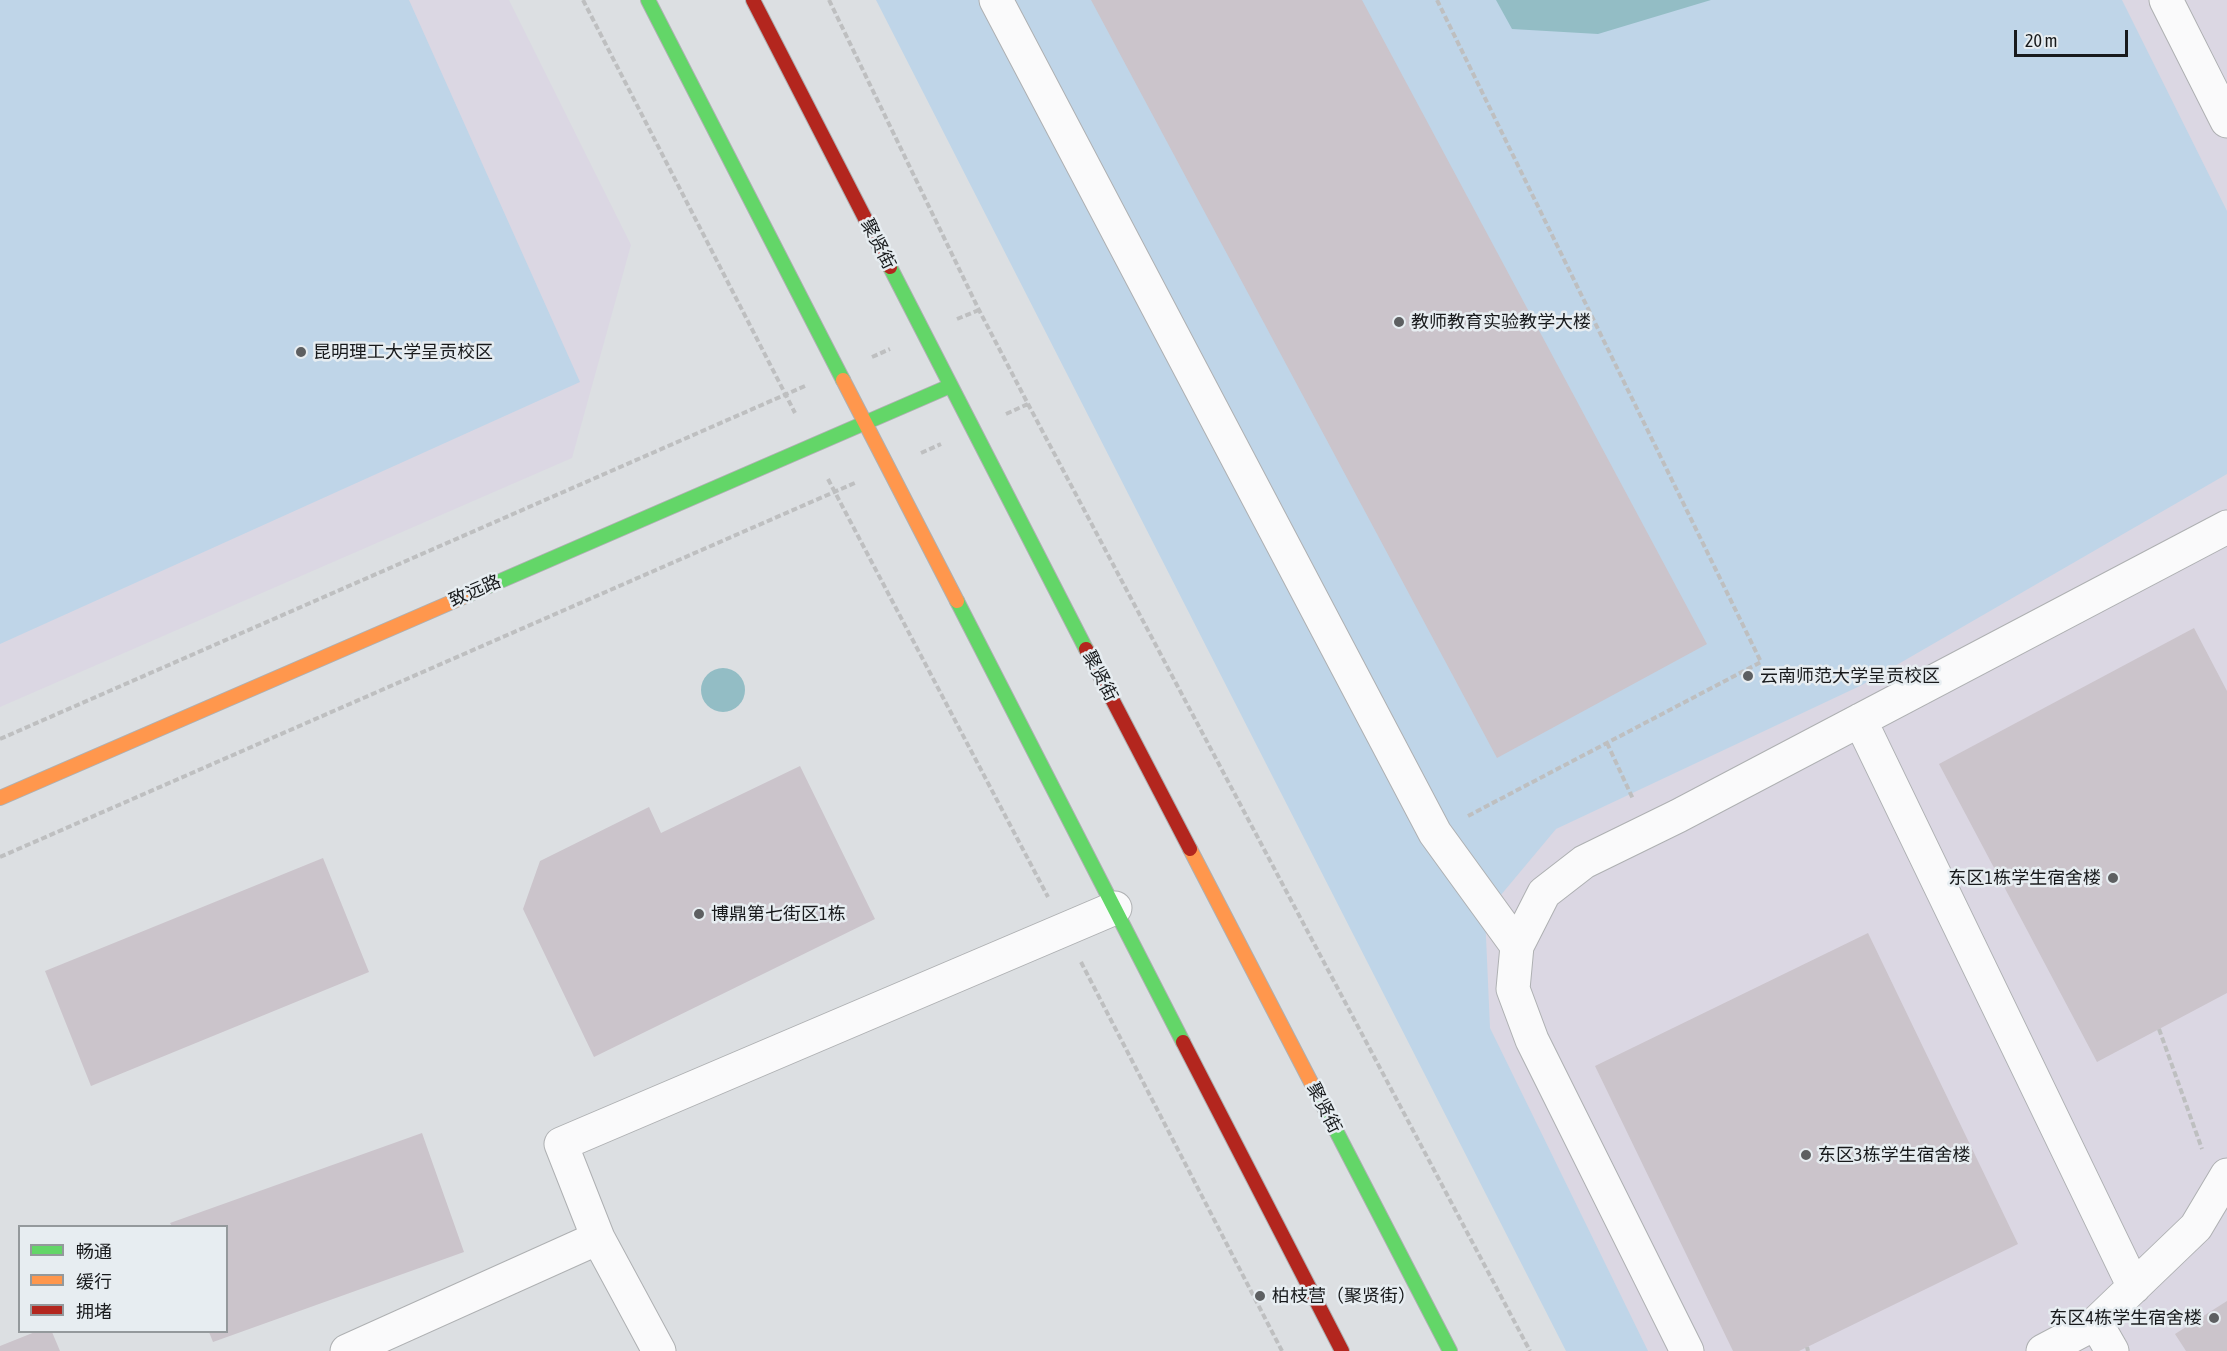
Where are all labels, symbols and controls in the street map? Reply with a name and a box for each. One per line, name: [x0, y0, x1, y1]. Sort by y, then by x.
scale bar: [2017, 18, 2131, 56]
text: 20 m: [2025, 30, 2057, 51]
street label: 聚贤街: [856, 215, 900, 273]
place label: 教师教育实验教学大楼: [1411, 311, 1591, 333]
marker: 教师教育实验教学大楼: [1392, 315, 1406, 329]
place label: 昆明理工大学呈贡校区: [313, 341, 493, 363]
marker: 昆明理工大学呈贡校区: [294, 345, 308, 359]
street label: 致远路: [446, 571, 504, 611]
street label: 聚贤街: [1078, 647, 1122, 705]
place label: 云南师范大学呈贡校区: [1760, 665, 1940, 687]
marker: 云南师范大学呈贡校区: [1741, 669, 1755, 683]
place label: 东区1栋学生宿舍楼: [1949, 867, 2101, 889]
marker: 东区1栋学生宿舍楼: [2106, 871, 2120, 885]
place label: 博鼎第七街区1栋: [711, 903, 845, 925]
marker: 博鼎第七街区1栋: [692, 907, 706, 921]
street label: 聚贤街: [1302, 1079, 1346, 1137]
place label: 东区3栋学生宿舍楼: [1818, 1144, 1970, 1166]
marker: 东区3栋学生宿舍楼: [1799, 1148, 1813, 1162]
legend: [18, 1225, 228, 1333]
text: 畅通: [76, 1241, 112, 1262]
text: 缓行: [76, 1271, 112, 1292]
place label: 柏枝营（聚贤街）: [1272, 1285, 1416, 1307]
marker: 柏枝营（聚贤街）: [1253, 1289, 1267, 1303]
text: 拥堵: [76, 1301, 112, 1322]
place label: 东区4栋学生宿舍楼: [2050, 1307, 2202, 1329]
marker: 东区4栋学生宿舍楼: [2207, 1311, 2221, 1325]

